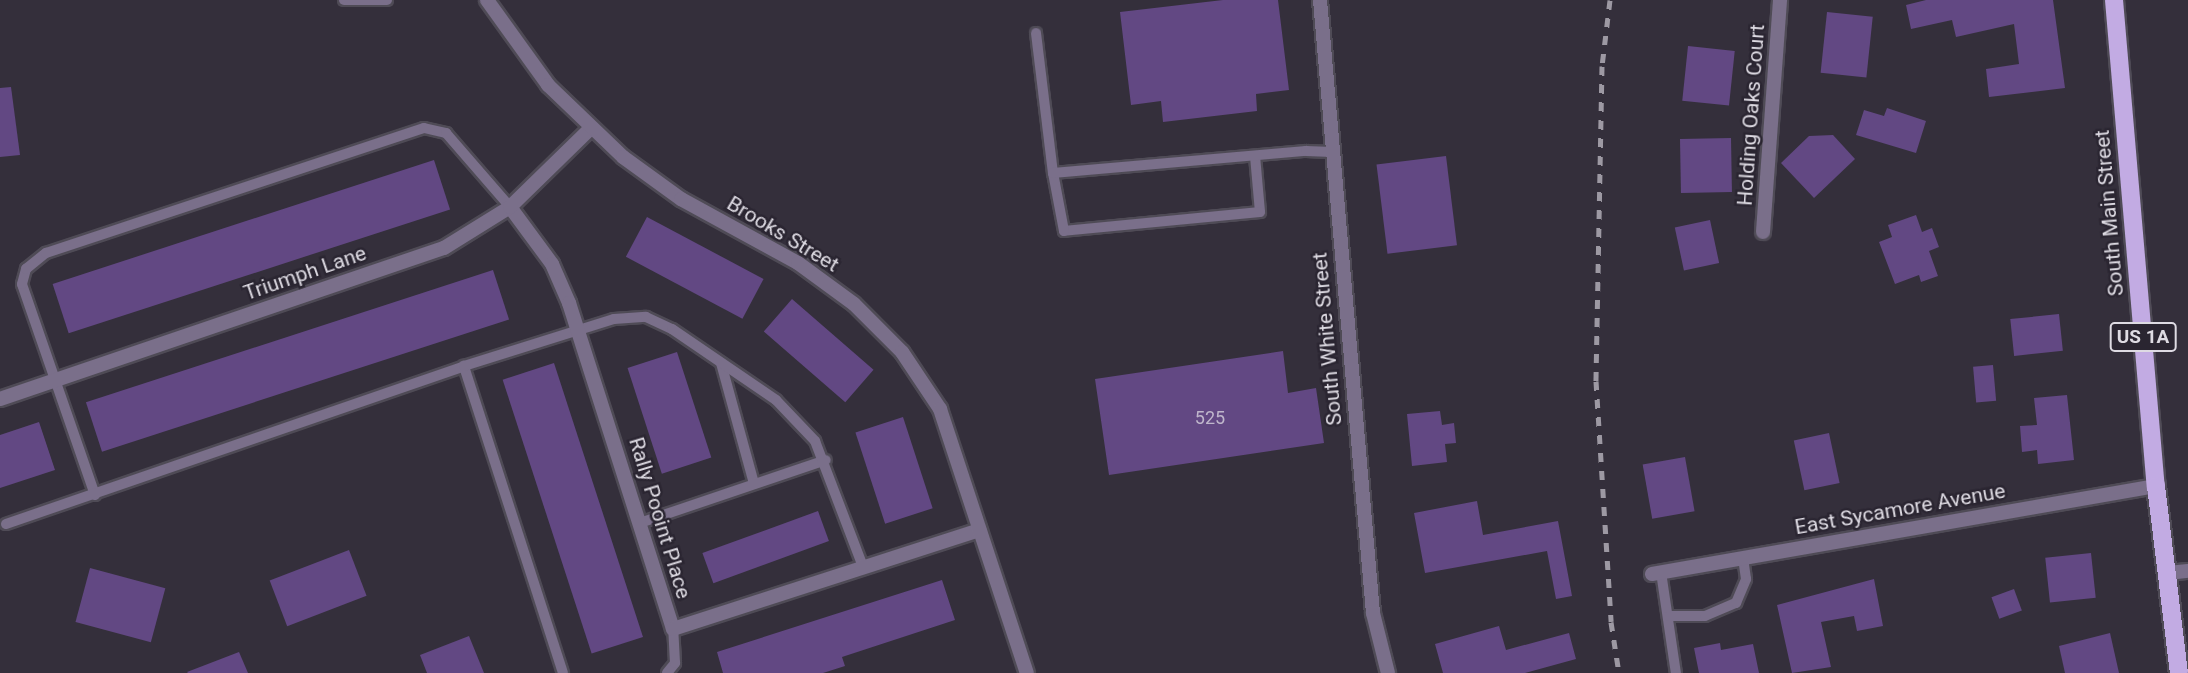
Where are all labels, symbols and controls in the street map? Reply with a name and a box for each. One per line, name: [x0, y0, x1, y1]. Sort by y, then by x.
street label: Holding Oaks Court: [1732, 23, 1770, 207]
street label: South Main Street: [2089, 129, 2129, 297]
street label: Brooks Street: [722, 191, 844, 277]
street label: Triumph Lane: [240, 240, 370, 306]
street label: South White Street: [1307, 251, 1347, 427]
road number: US 1A: [2108, 322, 2178, 352]
house number: 525: [1195, 407, 1225, 429]
street label: Rally Pooint Place: [623, 434, 697, 602]
street label: East Sycamore Avenue: [1793, 478, 2007, 540]

